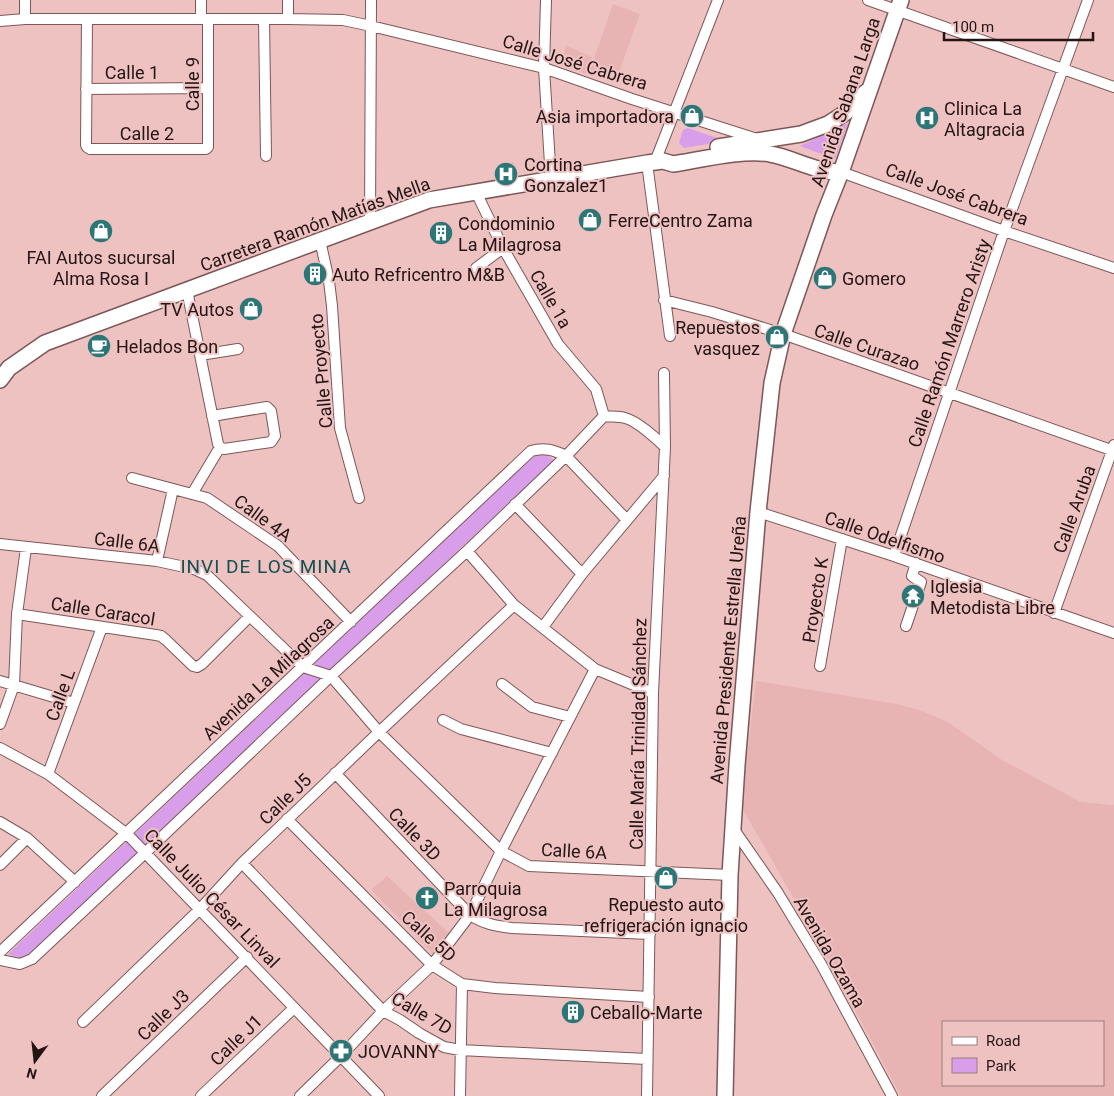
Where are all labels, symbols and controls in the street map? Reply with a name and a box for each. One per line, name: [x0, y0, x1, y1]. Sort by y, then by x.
scale bar: [944, 10, 1093, 42]
street label: Avenida Sabana Larga: [806, 14, 884, 190]
text: 100 m: [952, 18, 994, 36]
street label: Calle José Cabrera: [500, 30, 650, 94]
street label: Calle 9: [182, 57, 203, 111]
street label: Calle 1: [105, 62, 159, 83]
place label: Clinica La Altagracia: [944, 98, 1025, 140]
shop icon: Asia importadora: [679, 103, 705, 129]
hospital icon: Clinica La Altagracia: [914, 105, 940, 131]
place label: Asia importadora: [536, 106, 674, 127]
street label: Calle 2: [120, 123, 174, 144]
place label: Cortina Gonzalez1: [524, 154, 608, 196]
street label: Calle José Cabrera: [883, 158, 1031, 230]
hospital icon: Cortina Gonzalez1: [493, 161, 519, 187]
street label: Carretera Ramón Matías Mella: [197, 173, 433, 275]
shop icon: FerreCentro Zama: [577, 207, 603, 233]
place label: FerreCentro Zama: [608, 210, 753, 231]
place label: Condominio La Milagrosa: [458, 213, 562, 255]
shop icon: FAI Autos sucursal Alma Rosa I: [88, 218, 114, 244]
building icon: Condominio La Milagrosa: [428, 220, 454, 246]
street label: Calle Ramón Marrero Aristy: [903, 235, 995, 450]
place label: FAI Autos sucursal Alma Rosa I: [27, 247, 175, 289]
building icon: Auto Refricentro M&B: [302, 261, 328, 287]
place label: Auto Refricentro M&B: [332, 264, 505, 285]
shop icon: Gomero: [812, 265, 838, 291]
street label: Calle 1a: [526, 266, 576, 332]
place label: Gomero: [842, 268, 906, 289]
shop icon: TV Autos: [238, 296, 264, 322]
place label: TV Autos: [160, 299, 234, 320]
street label: Calle Proyecto: [306, 313, 336, 429]
place label: Repuestos vasquez: [675, 317, 760, 359]
street label: Calle Curazao: [811, 319, 923, 375]
shop icon: Repuestos vasquez: [764, 324, 790, 350]
cafe icon: Helados Bon: [86, 333, 112, 359]
place label: Helados Bon: [116, 336, 218, 357]
street label: Calle Aruba: [1048, 462, 1100, 556]
street label: Calle 4A: [230, 490, 296, 546]
street label: Calle Odelfismo: [822, 507, 948, 567]
street label: Avenida Presidente Estrella Ureña: [706, 515, 750, 785]
street label: Calle 6A: [93, 528, 161, 556]
district label: INVI DE LOS MINA: [180, 555, 352, 578]
street label: Proyecto K: [798, 555, 832, 644]
place label: Iglesia Metodista Libre: [930, 576, 1055, 618]
temple icon: Iglesia Metodista Libre: [900, 583, 926, 609]
street label: Calle Caracol: [49, 592, 157, 630]
street label: Avenida La Milagrosa: [198, 612, 338, 744]
street label: Calle María Trinidad Sánchez: [625, 618, 651, 850]
street label: Calle L: [41, 666, 79, 724]
street label: Calle J5: [255, 769, 315, 829]
street label: Calle 3D: [384, 803, 446, 865]
street label: Calle Julio César Linval: [140, 824, 284, 972]
street label: Calle 6A: [540, 839, 608, 863]
shop icon: Repuesto auto refrigeración ignacio: [653, 865, 679, 891]
place label: Parroquia La Milagrosa: [444, 878, 548, 920]
church icon: Parroquia La Milagrosa: [414, 885, 440, 911]
street label: Avenida Ozama: [790, 893, 870, 1011]
place label: Repuesto auto refrigeración ignacio: [584, 894, 748, 936]
street label: Calle 5D: [397, 906, 461, 966]
street label: Calle J3: [133, 985, 193, 1045]
street label: Calle 7D: [388, 987, 456, 1039]
building icon: Ceballo-Marte: [560, 999, 586, 1025]
place label: Ceballo-Marte: [590, 1002, 703, 1023]
street label: Calle J1: [206, 1010, 266, 1070]
legend: [942, 1021, 1104, 1086]
text: Road: [986, 1032, 1020, 1050]
north arrow: [10, 1036, 60, 1086]
pharmacy icon: JOVANNY: [328, 1038, 354, 1064]
place label: JOVANNY: [358, 1041, 439, 1062]
text: Park: [986, 1057, 1017, 1075]
text: N: [25, 1065, 38, 1083]

